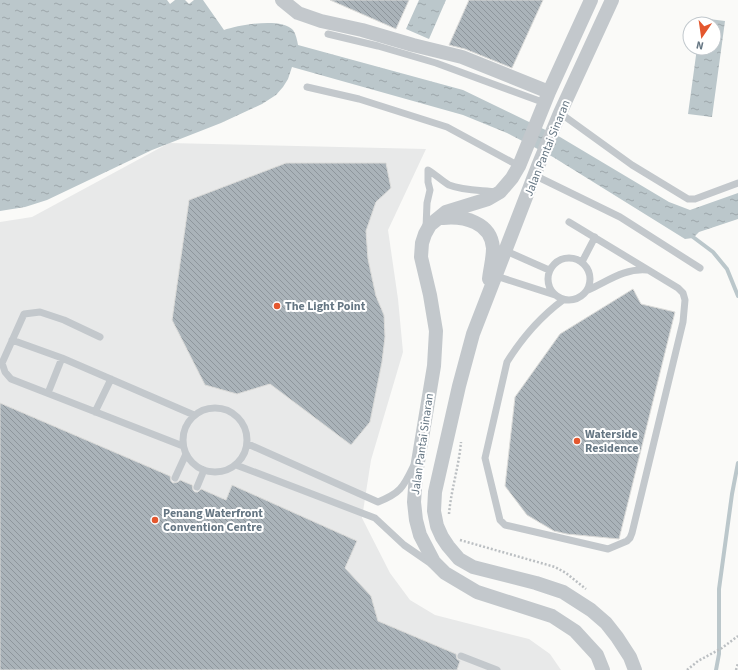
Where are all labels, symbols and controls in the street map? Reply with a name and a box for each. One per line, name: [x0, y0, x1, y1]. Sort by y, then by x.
north arrow: [682, 16, 722, 56]
text: N: [695, 37, 705, 53]
street label: Jalan Pantai Sinaran: [520, 98, 575, 199]
place label: The Light Point: [285, 298, 366, 315]
marker: The Light Point: [272, 301, 282, 311]
street label: Jalan Pantai Sinaran: [407, 392, 438, 496]
place label: Waterside Residence: [585, 426, 639, 457]
marker: Waterside Residence: [572, 436, 582, 446]
place label: Penang Waterfront Convention Centre: [163, 505, 263, 536]
marker: Penang Waterfront Convention Centre: [150, 515, 160, 525]

